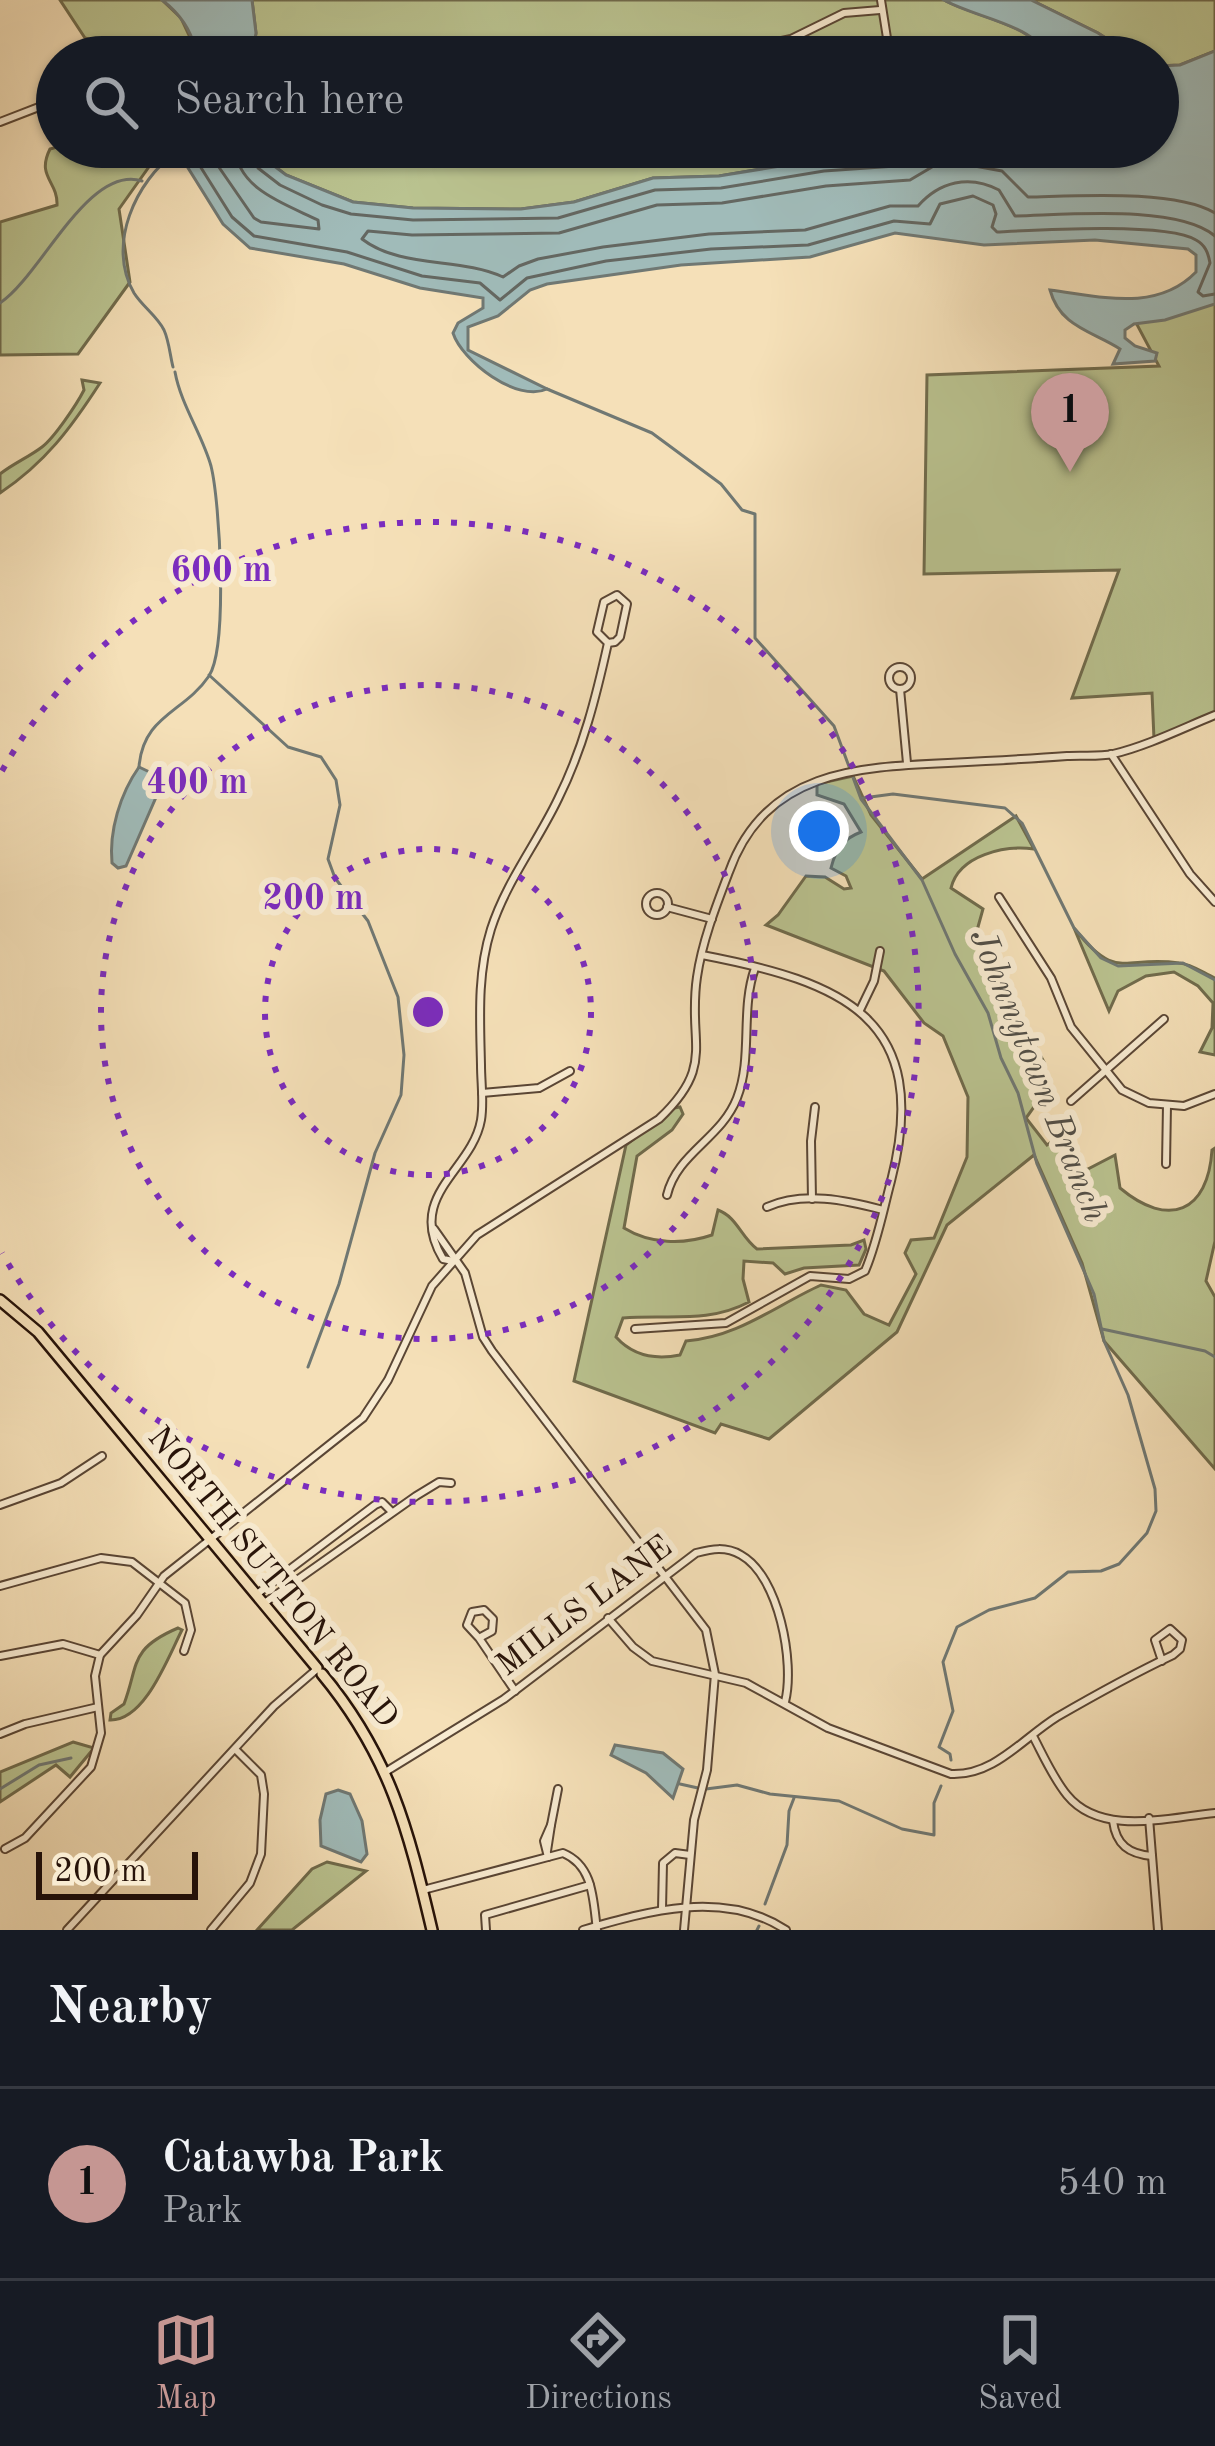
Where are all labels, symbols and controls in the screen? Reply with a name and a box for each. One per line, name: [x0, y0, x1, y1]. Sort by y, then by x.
search box: [36, 36, 1179, 168]
icon: search: [78, 69, 144, 135]
text: Search here: [174, 79, 404, 124]
pin: 1: [1031, 373, 1109, 472]
text: 600 m: [170, 554, 272, 590]
text: 400 m: [146, 766, 248, 802]
your location: [789, 801, 849, 861]
text: 200 m: [262, 882, 364, 918]
water label: Johnnytown Branch: [962, 924, 1112, 1228]
centre of rings: [407, 991, 449, 1033]
street label: NORTH SUTTON ROAD: [141, 1421, 403, 1735]
street label: MILLS LANE: [491, 1531, 679, 1683]
scale bar: [36, 1846, 198, 1899]
text: 200 m: [54, 1856, 147, 1889]
text: Nearby: [48, 1983, 213, 2034]
text: Catawba Park: [162, 2137, 444, 2182]
text: 1: [76, 2164, 98, 2203]
text: 540 m: [1057, 2164, 1167, 2203]
text: Park: [162, 2192, 242, 2231]
tab: Map: [153, 2307, 219, 2420]
tab: Directions: [525, 2307, 672, 2420]
tab: Saved: [978, 2307, 1062, 2420]

